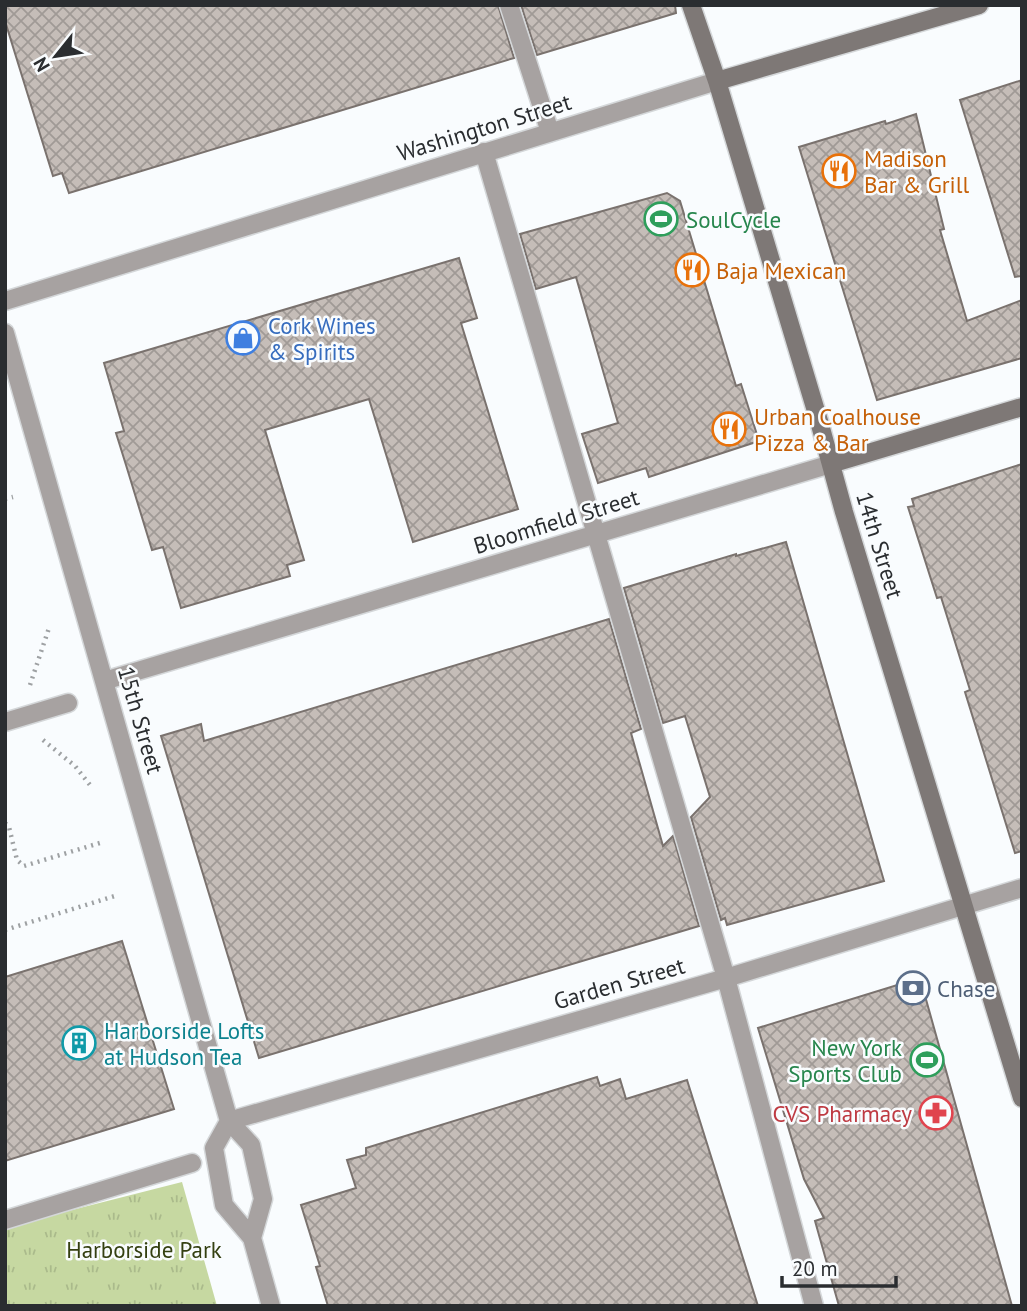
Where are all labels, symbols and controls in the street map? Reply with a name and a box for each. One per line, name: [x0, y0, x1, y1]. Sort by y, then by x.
north arrow: [21, 21, 91, 91]
text: N: [28, 53, 55, 76]
street label: Washington Street: [394, 87, 575, 167]
place label: Madison Bar & Grill: [864, 144, 969, 199]
restaurant icon: Madison Bar & Grill: [820, 152, 858, 190]
sports icon: SoulCycle: [642, 200, 680, 238]
place label: SoulCycle: [686, 205, 781, 234]
restaurant icon: Baja Mexican: [673, 251, 711, 289]
place label: Baja Mexican: [716, 256, 846, 285]
place label: Cork Wines & Spirits: [268, 311, 376, 366]
shop icon: Cork Wines & Spirits: [224, 319, 262, 357]
place label: Urban Coalhouse Pizza & Bar: [754, 402, 921, 457]
restaurant icon: Urban Coalhouse Pizza & Bar: [710, 410, 748, 448]
street label: Bloomfield Street: [470, 482, 642, 560]
street label: 14th Street: [850, 488, 910, 602]
street label: 15th Street: [112, 663, 170, 777]
street label: Garden Street: [550, 950, 688, 1016]
bank icon: Chase: [894, 969, 932, 1007]
place label: Chase: [937, 974, 996, 1003]
place label: Harborside Lofts at Hudson Tea: [104, 1016, 264, 1071]
building icon: Harborside Lofts at Hudson Tea: [60, 1024, 98, 1062]
place label: New York Sports Club: [788, 1033, 902, 1088]
sports icon: New York Sports Club: [908, 1041, 946, 1079]
pharmacy icon: CVS Pharmacy: [917, 1094, 955, 1132]
place label: CVS Pharmacy: [773, 1099, 912, 1128]
park label: Harborside Park: [66, 1235, 222, 1264]
scale bar: [782, 1244, 896, 1288]
text: 20 m: [792, 1255, 838, 1282]

